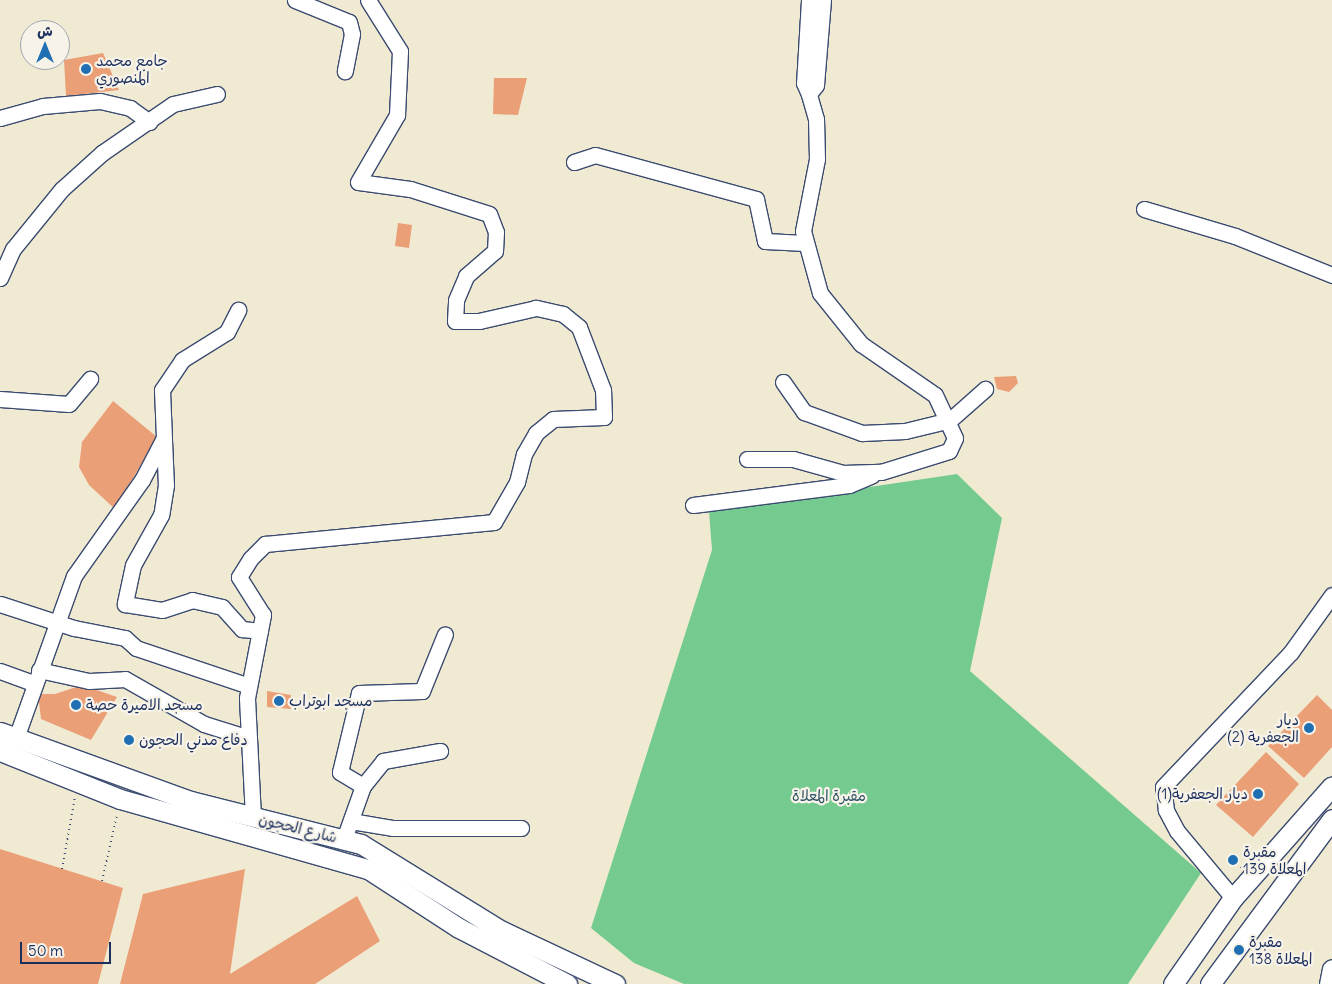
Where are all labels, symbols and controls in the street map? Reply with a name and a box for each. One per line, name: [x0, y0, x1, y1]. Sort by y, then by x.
north arrow: [20, 20, 70, 70]
text: ش: [37, 22, 53, 40]
place label: جامع محمد المنصوري: [96, 51, 168, 86]
marker: جامع محمد المنصوري: [80, 63, 92, 75]
place label: مسجد ابوتراب: [289, 692, 372, 710]
marker: مسجد ابوتراب: [273, 695, 285, 707]
place label: مسجد الاميرة حصة: [86, 696, 203, 714]
marker: مسجد الاميرة حصة: [70, 699, 82, 711]
place label: ديار الجعفرية (2): [1227, 710, 1299, 745]
marker: ديار الجعفرية (2): [1303, 722, 1315, 734]
place label: دفاع مدني الحجون: [139, 731, 248, 749]
marker: دفاع مدني الحجون: [123, 734, 135, 746]
place label: ديار الجعفرية(1): [1157, 785, 1248, 803]
park label: مقبرة المعلاة: [792, 787, 866, 805]
marker: ديار الجعفرية(1): [1252, 788, 1264, 800]
street label: شارع الحجون: [257, 810, 339, 846]
place label: مقبرة المعلاة 139: [1243, 842, 1306, 877]
marker: مقبرة المعلاة 139: [1227, 854, 1239, 866]
scale bar: [22, 932, 114, 964]
place label: مقبرة المعلاة 138: [1249, 932, 1312, 967]
text: 50 m: [28, 941, 63, 960]
marker: مقبرة المعلاة 138: [1233, 944, 1245, 956]

